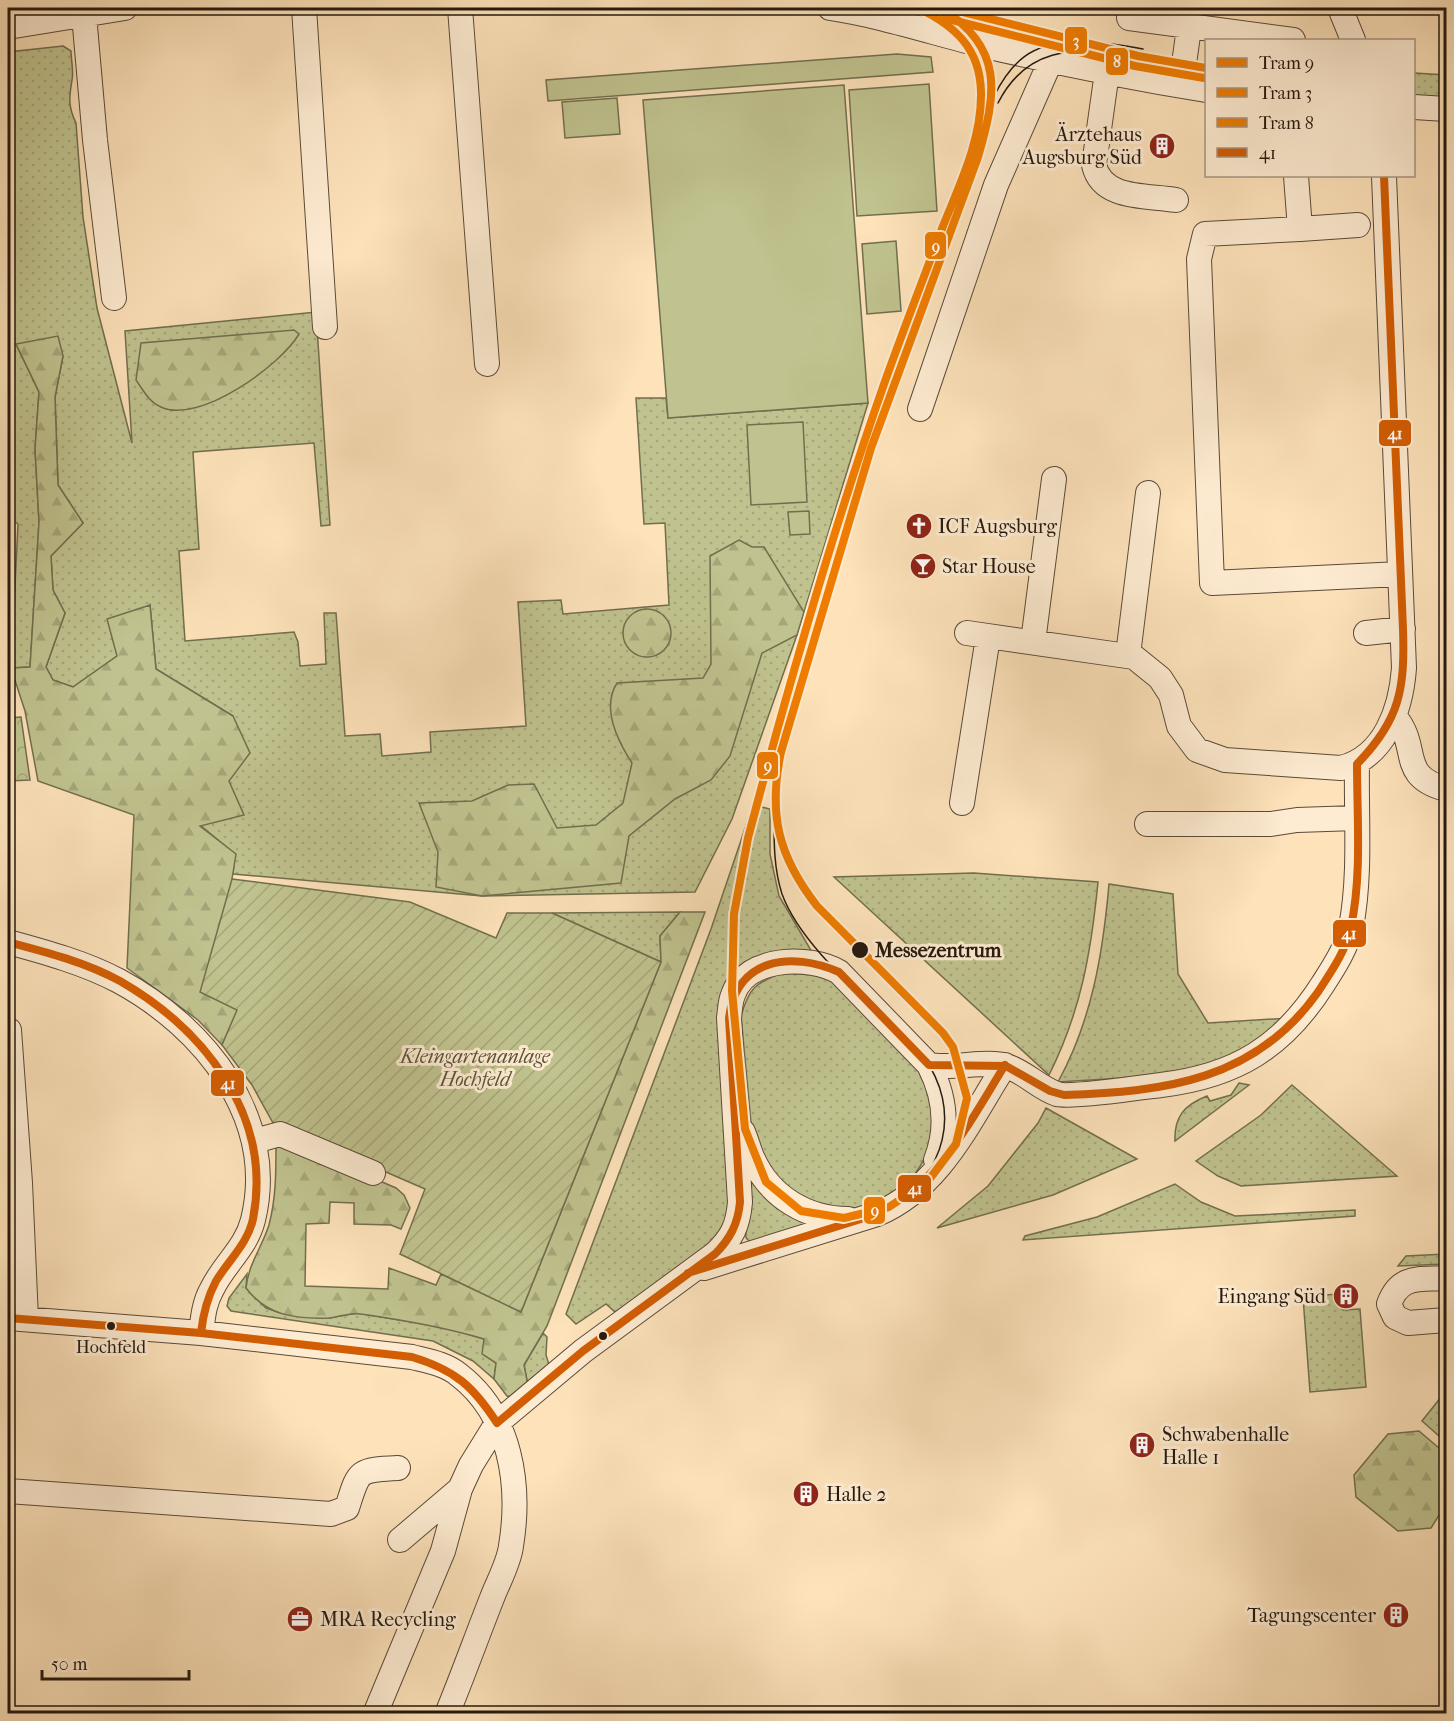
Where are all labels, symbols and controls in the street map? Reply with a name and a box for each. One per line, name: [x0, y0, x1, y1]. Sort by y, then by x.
line badge: 3: [1064, 26, 1088, 55]
text: 3: [1073, 31, 1079, 51]
legend: [1205, 39, 1415, 177]
line badge: 8: [1105, 47, 1129, 76]
text: 8: [1113, 52, 1121, 71]
text: Tram 9: [1259, 53, 1314, 74]
text: Tram 3: [1259, 83, 1312, 104]
text: Tram 8: [1259, 113, 1314, 134]
place label: Ärztehaus Augsburg Süd: [1021, 122, 1143, 169]
building icon: Ärztehaus Augsburg Süd: [1147, 131, 1177, 161]
text: 41: [1259, 143, 1276, 164]
line badge: 9: [924, 231, 947, 260]
text: 9: [931, 237, 940, 257]
line badge: 41: [1378, 419, 1412, 447]
text: 41: [1386, 424, 1403, 444]
church icon: ICF Augsburg: [904, 511, 934, 541]
place label: ICF Augsburg: [938, 515, 1057, 538]
bar icon: Star House: [908, 551, 938, 581]
place label: Star House: [942, 555, 1036, 578]
line badge: 9: [756, 751, 779, 780]
text: 9: [763, 756, 772, 776]
line badge: 41: [1332, 919, 1367, 948]
text: 41: [1340, 924, 1357, 944]
place label: Messezentrum: [874, 939, 1002, 962]
marker: Messezentrum: [850, 940, 870, 960]
park label: Kleingartenanlage Hochfeld: [398, 1045, 551, 1091]
line badge: 41: [210, 1069, 245, 1097]
text: 41: [219, 1074, 236, 1094]
line badge: 41: [897, 1174, 932, 1203]
text: 41: [906, 1179, 923, 1199]
line badge: 9: [863, 1196, 886, 1225]
text: 9: [870, 1201, 879, 1221]
building icon: Eingang Süd: [1331, 1281, 1361, 1311]
place label: Eingang Süd: [1217, 1285, 1327, 1308]
marker: Hochfeld: [105, 1320, 117, 1332]
unlabelled marker: [597, 1330, 609, 1342]
place label: Hochfeld: [76, 1337, 146, 1358]
place label: Schwabenhalle Halle 1: [1162, 1423, 1289, 1469]
building icon: Schwabenhalle Halle 1: [1127, 1430, 1157, 1460]
building icon: Halle 2: [791, 1479, 821, 1509]
place label: Halle 2: [826, 1483, 886, 1506]
building icon: Tagungscenter: [1381, 1600, 1411, 1630]
office icon: MRA Recycling: [285, 1604, 315, 1634]
place label: Tagungscenter: [1247, 1604, 1376, 1627]
place label: MRA Recycling: [320, 1608, 456, 1631]
scale bar: [42, 1643, 189, 1681]
text: 50 m: [51, 1654, 88, 1675]

